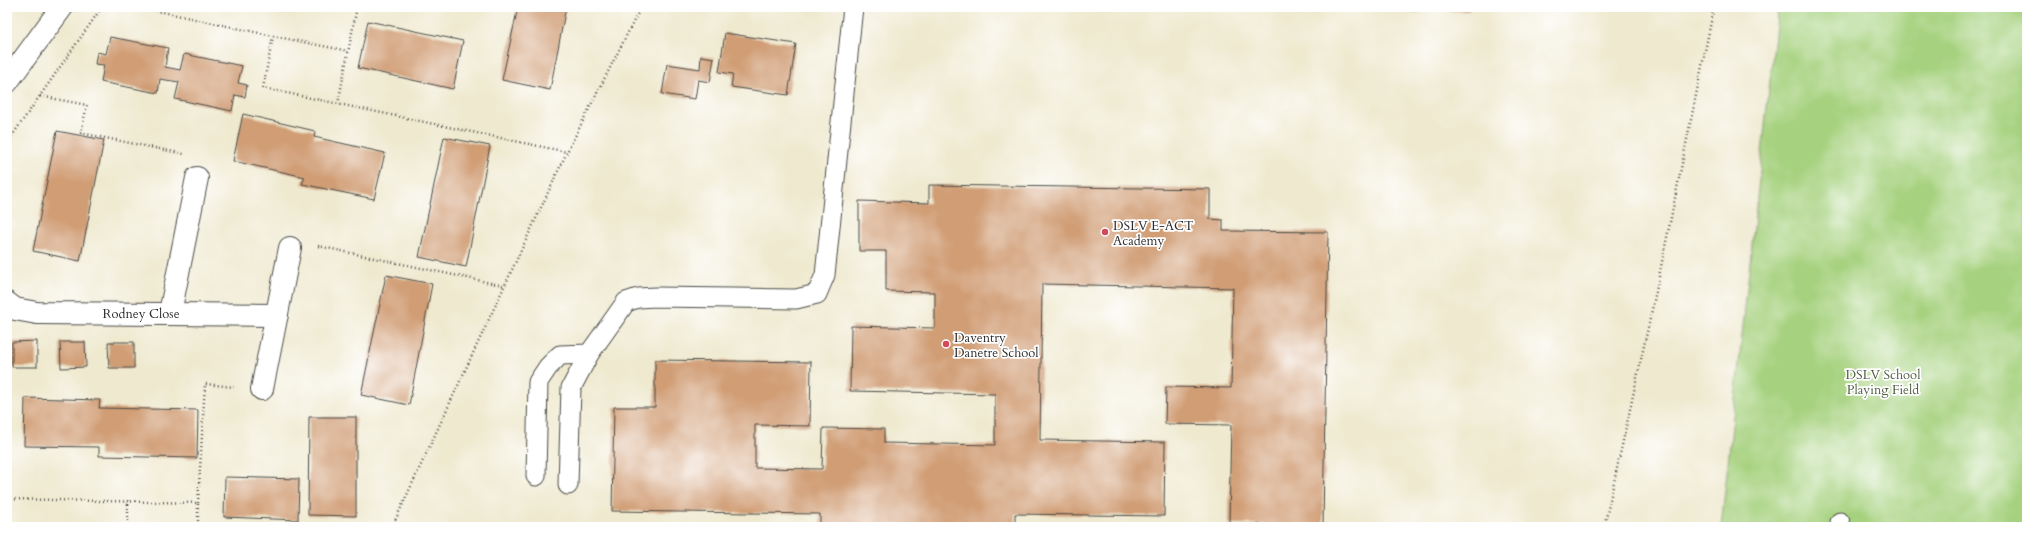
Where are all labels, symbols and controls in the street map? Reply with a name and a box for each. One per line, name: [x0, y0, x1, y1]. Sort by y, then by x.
place label: DSLV E-ACT Academy: [1113, 217, 1194, 250]
marker: DSLV E-ACT Academy: [1100, 227, 1110, 237]
street label: Rodney Close: [102, 305, 180, 323]
place label: Daventry Danetre School: [954, 329, 1039, 362]
marker: Daventry Danetre School: [941, 339, 951, 349]
park label: DSLV School Playing Field: [1846, 366, 1921, 399]

